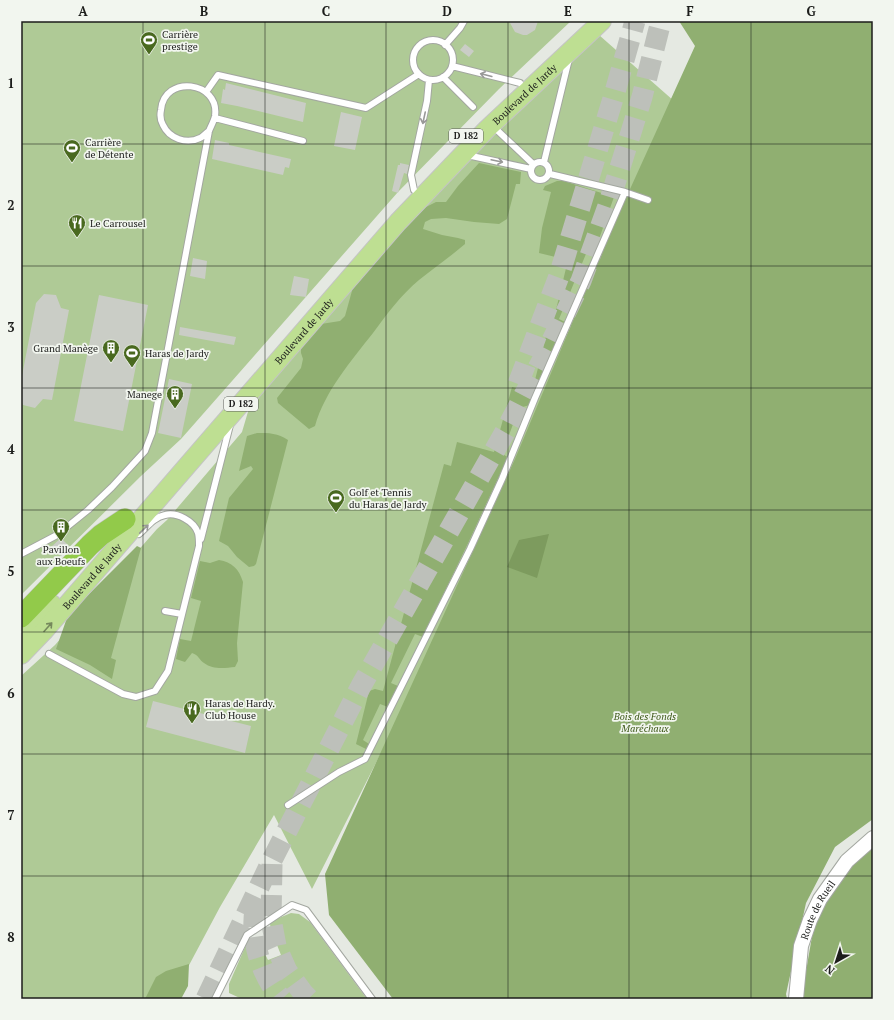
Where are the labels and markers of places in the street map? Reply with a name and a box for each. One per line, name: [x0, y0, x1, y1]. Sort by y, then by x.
place label: Carrière prestige: [162, 28, 198, 53]
sports icon: Carrière prestige: [139, 30, 159, 55]
place label: Carrière de Détente: [85, 136, 134, 161]
sports icon: Carrière de Détente: [62, 138, 82, 163]
restaurant icon: Le Carrousel: [67, 213, 87, 238]
place label: Le Carrousel: [90, 217, 146, 230]
building icon: Grand Manège: [101, 338, 121, 363]
place label: Grand Manège: [33, 342, 98, 355]
sports icon: Haras de Jardy: [122, 343, 142, 368]
place label: Haras de Jardy: [145, 347, 210, 360]
building icon: Manege: [165, 384, 185, 409]
place label: Manege: [127, 388, 162, 401]
place label: Golf et Tennis du Haras de Jardy: [349, 486, 428, 511]
sports icon: Golf et Tennis du Haras de Jardy: [326, 488, 346, 513]
building icon: Pavillon aux Boeufs: [51, 517, 71, 542]
place label: Pavillon aux Boeufs: [37, 543, 85, 568]
place label: Haras de Hardy. Club House: [205, 697, 275, 722]
restaurant icon: Haras de Hardy. Club House: [182, 699, 202, 724]

